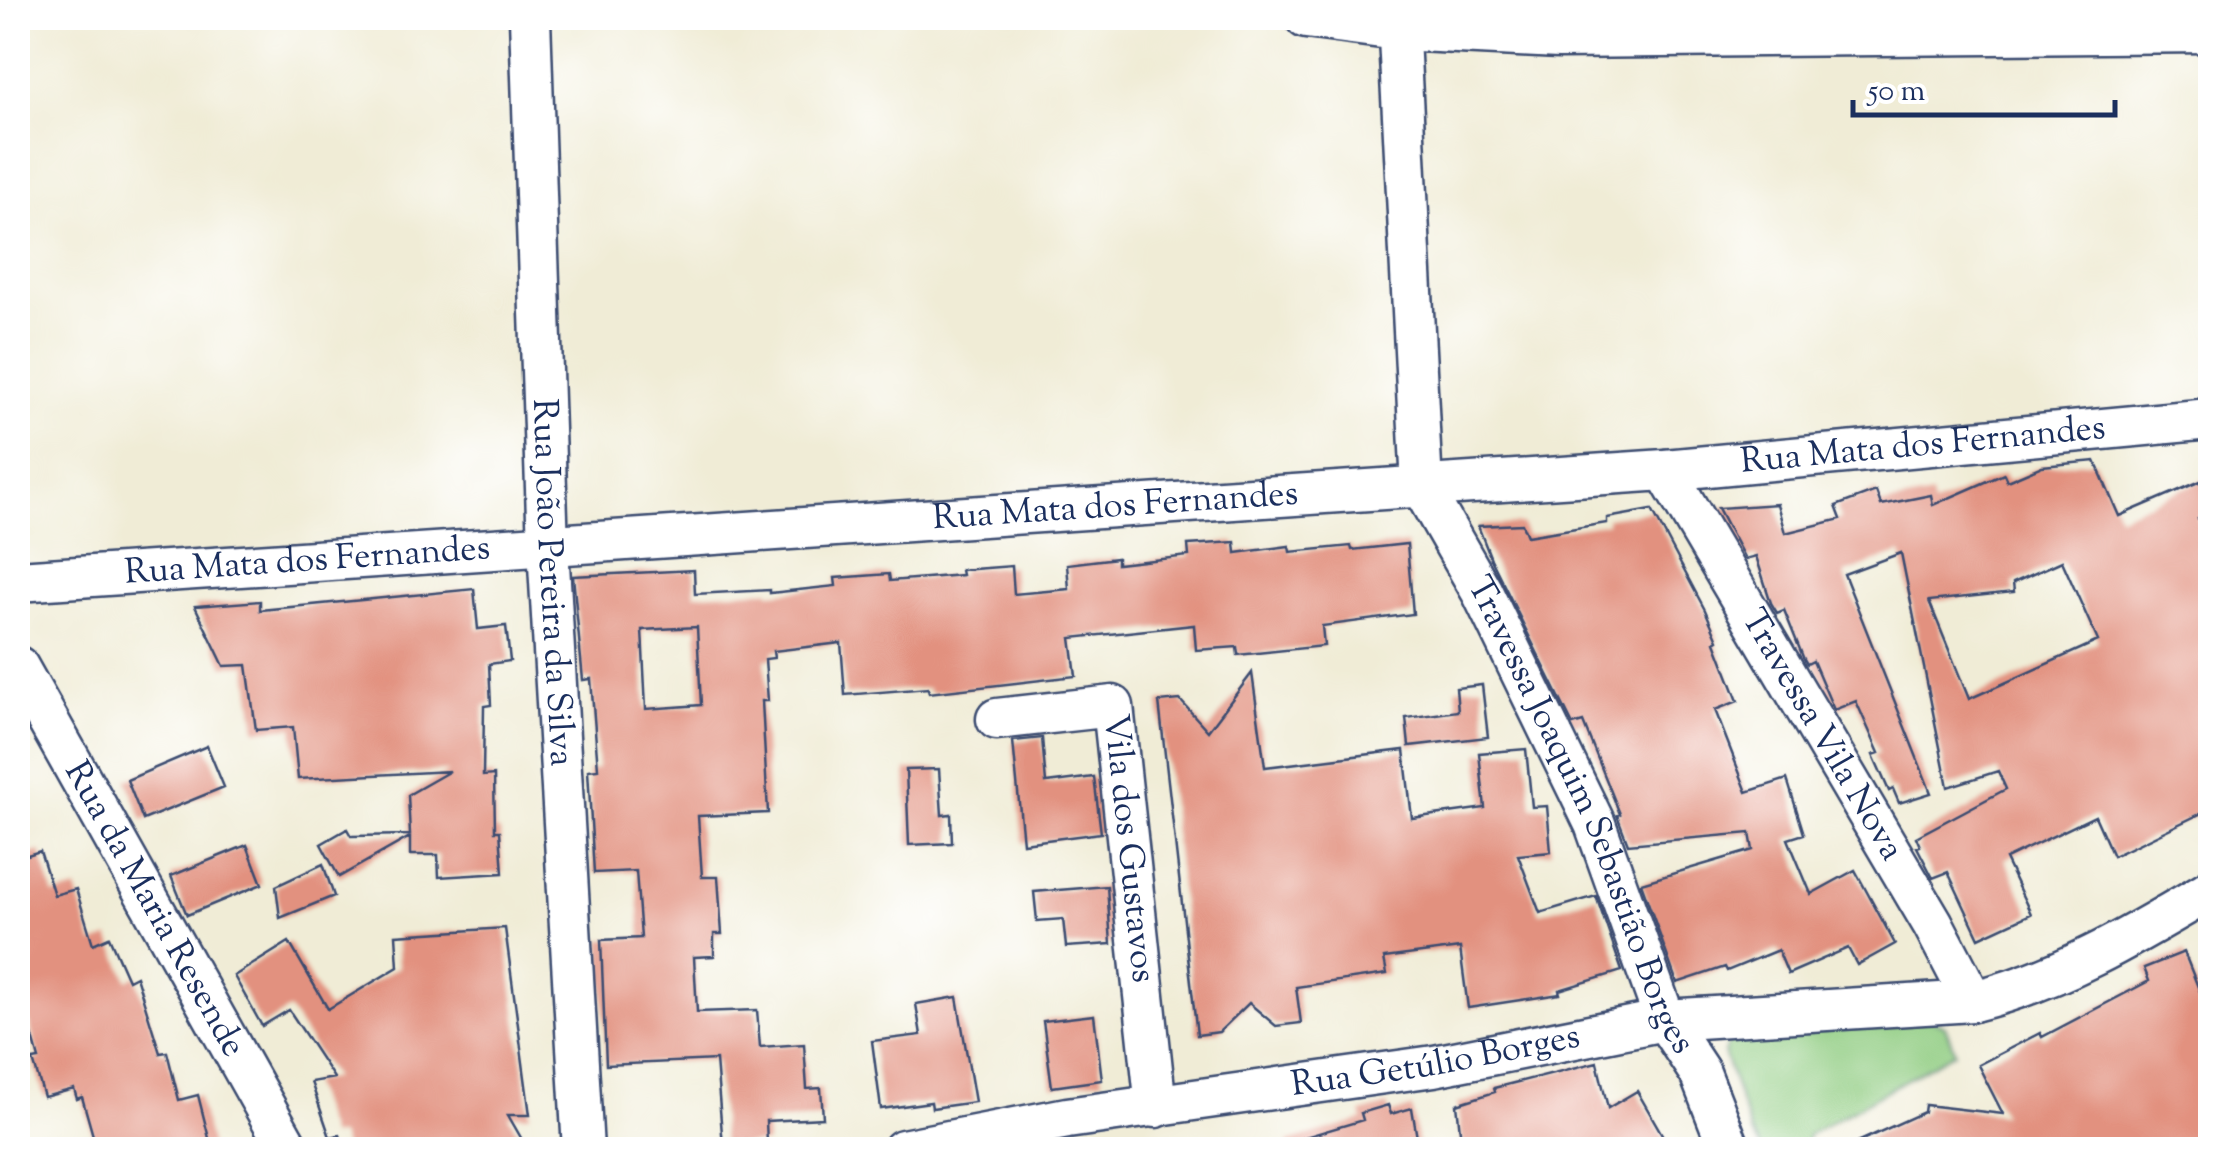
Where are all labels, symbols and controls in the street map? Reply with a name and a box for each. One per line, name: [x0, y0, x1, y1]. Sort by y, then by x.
scale bar: [1853, 55, 2116, 117]
text: 50 m: [1866, 71, 1926, 114]
street label: Rua João Pereira da Silva: [517, 398, 586, 768]
street label: Rua Mata dos Fernandes: [1738, 403, 2108, 488]
street label: Rua Mata dos Fernandes: [931, 469, 1300, 545]
street label: Rua Mata dos Fernandes: [123, 524, 492, 599]
street label: Travessa Joaquim Sebastião Borges: [1453, 567, 1707, 1065]
street label: Travessa Vila Nova: [1727, 600, 1916, 871]
street label: Vila dos Gustavos: [1089, 712, 1168, 985]
street label: Rua da Maria Resende: [50, 752, 258, 1067]
street label: Rua Getúlio Borges: [1288, 1012, 1585, 1111]

